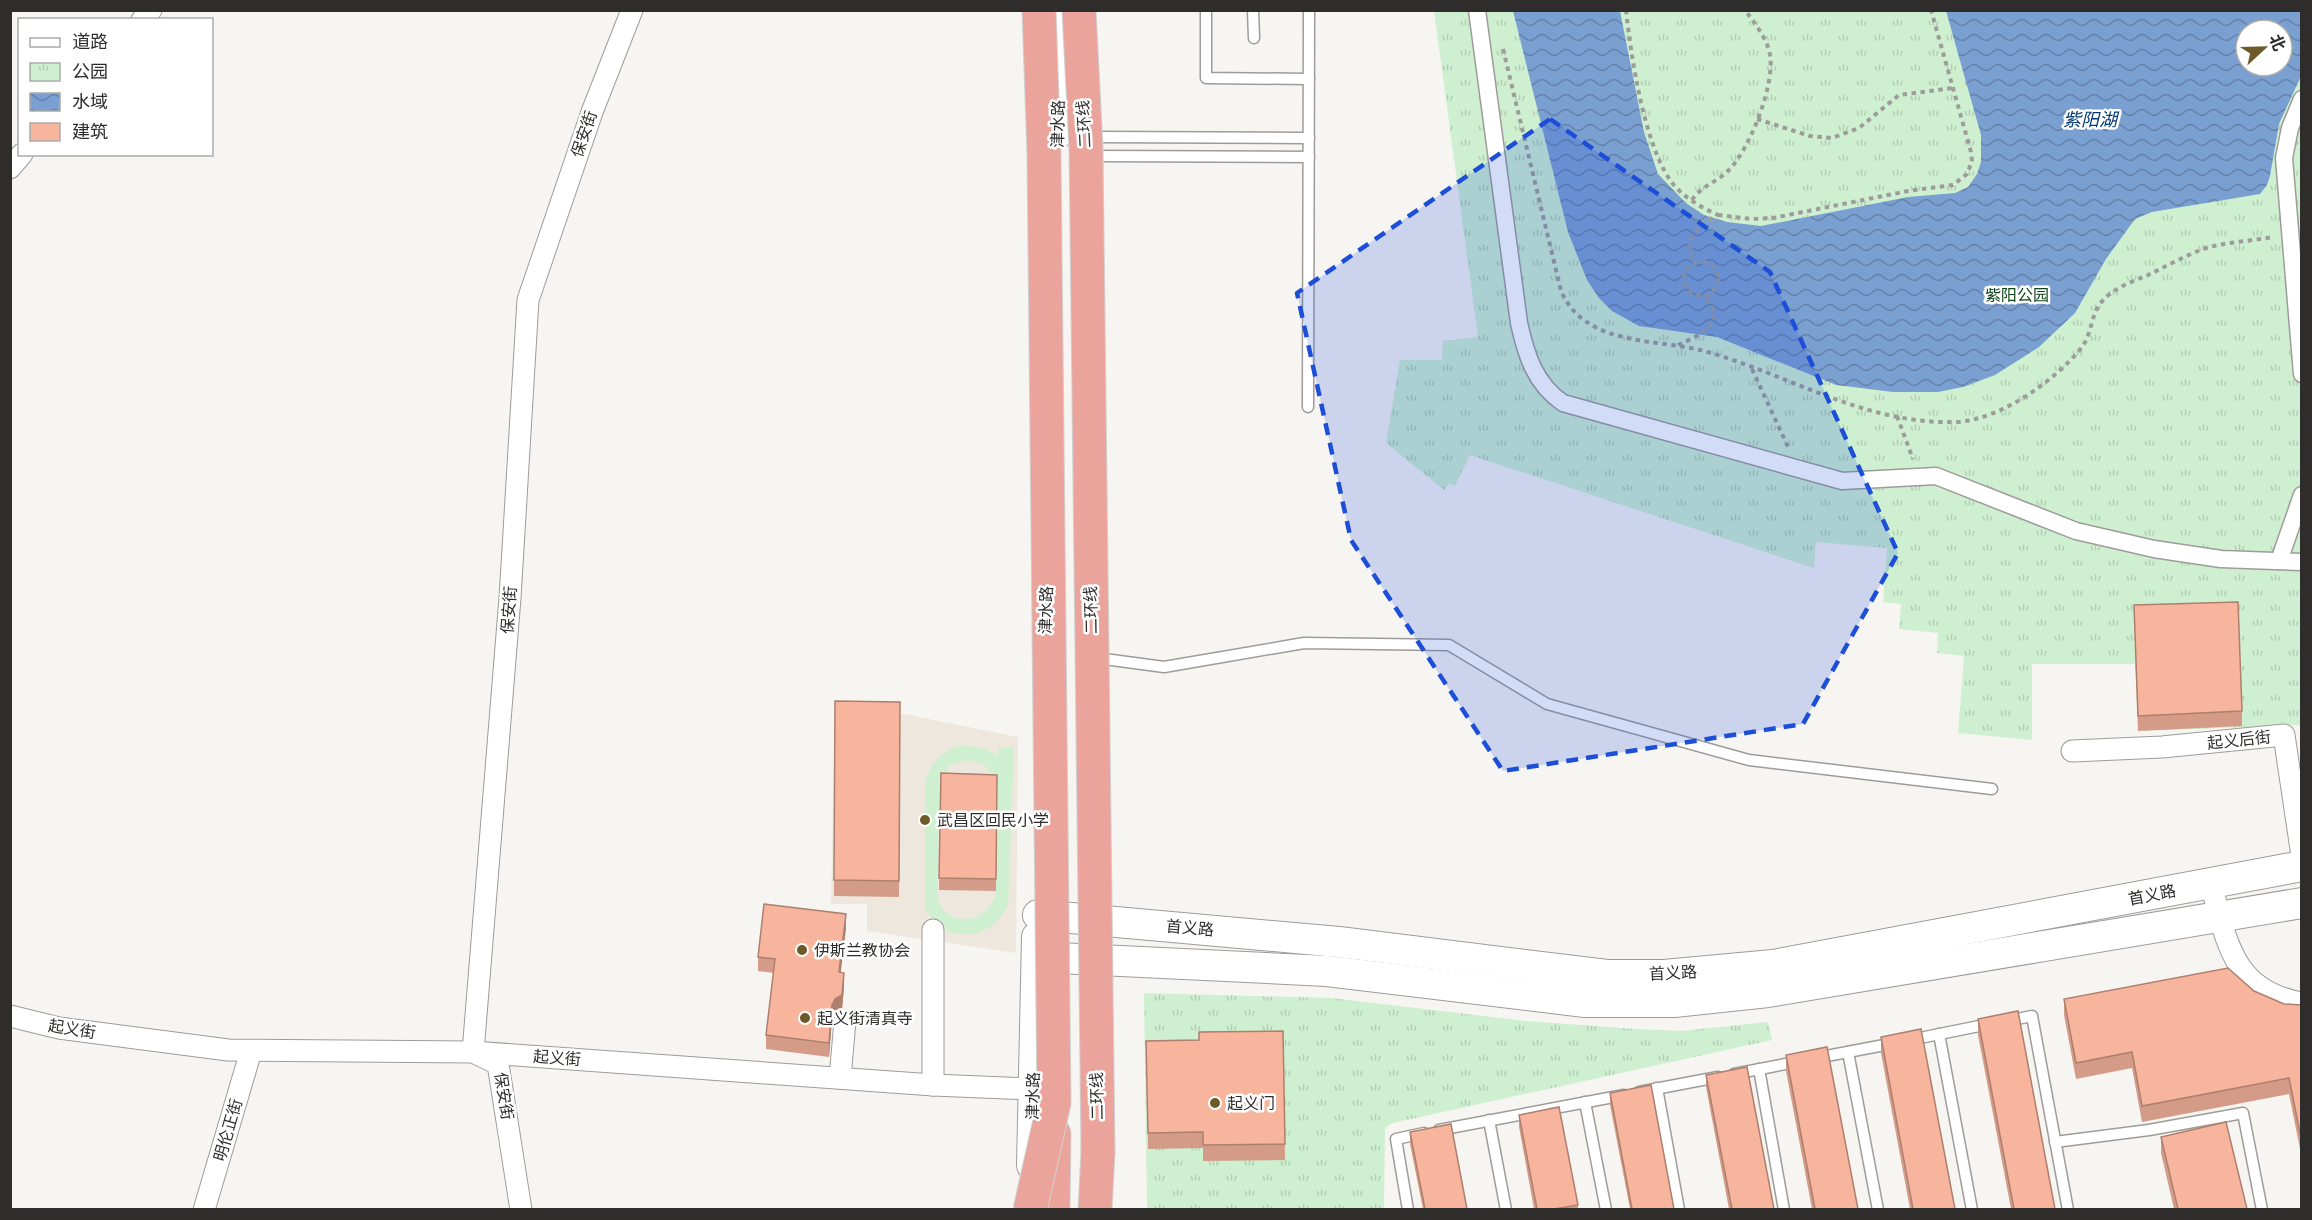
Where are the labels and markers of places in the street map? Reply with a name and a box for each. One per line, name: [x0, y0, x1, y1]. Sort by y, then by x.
place label: 武昌区回民小学: [937, 810, 1049, 831]
marker: 武昌区回民小学: [918, 813, 932, 827]
place label: 伊斯兰教协会: [814, 940, 910, 961]
marker: 伊斯兰教协会: [795, 943, 809, 957]
place label: 起义街清真寺: [817, 1008, 913, 1029]
marker: 起义街清真寺: [798, 1011, 812, 1025]
place label: 起义门: [1227, 1093, 1275, 1114]
marker: 起义门: [1208, 1096, 1222, 1110]

